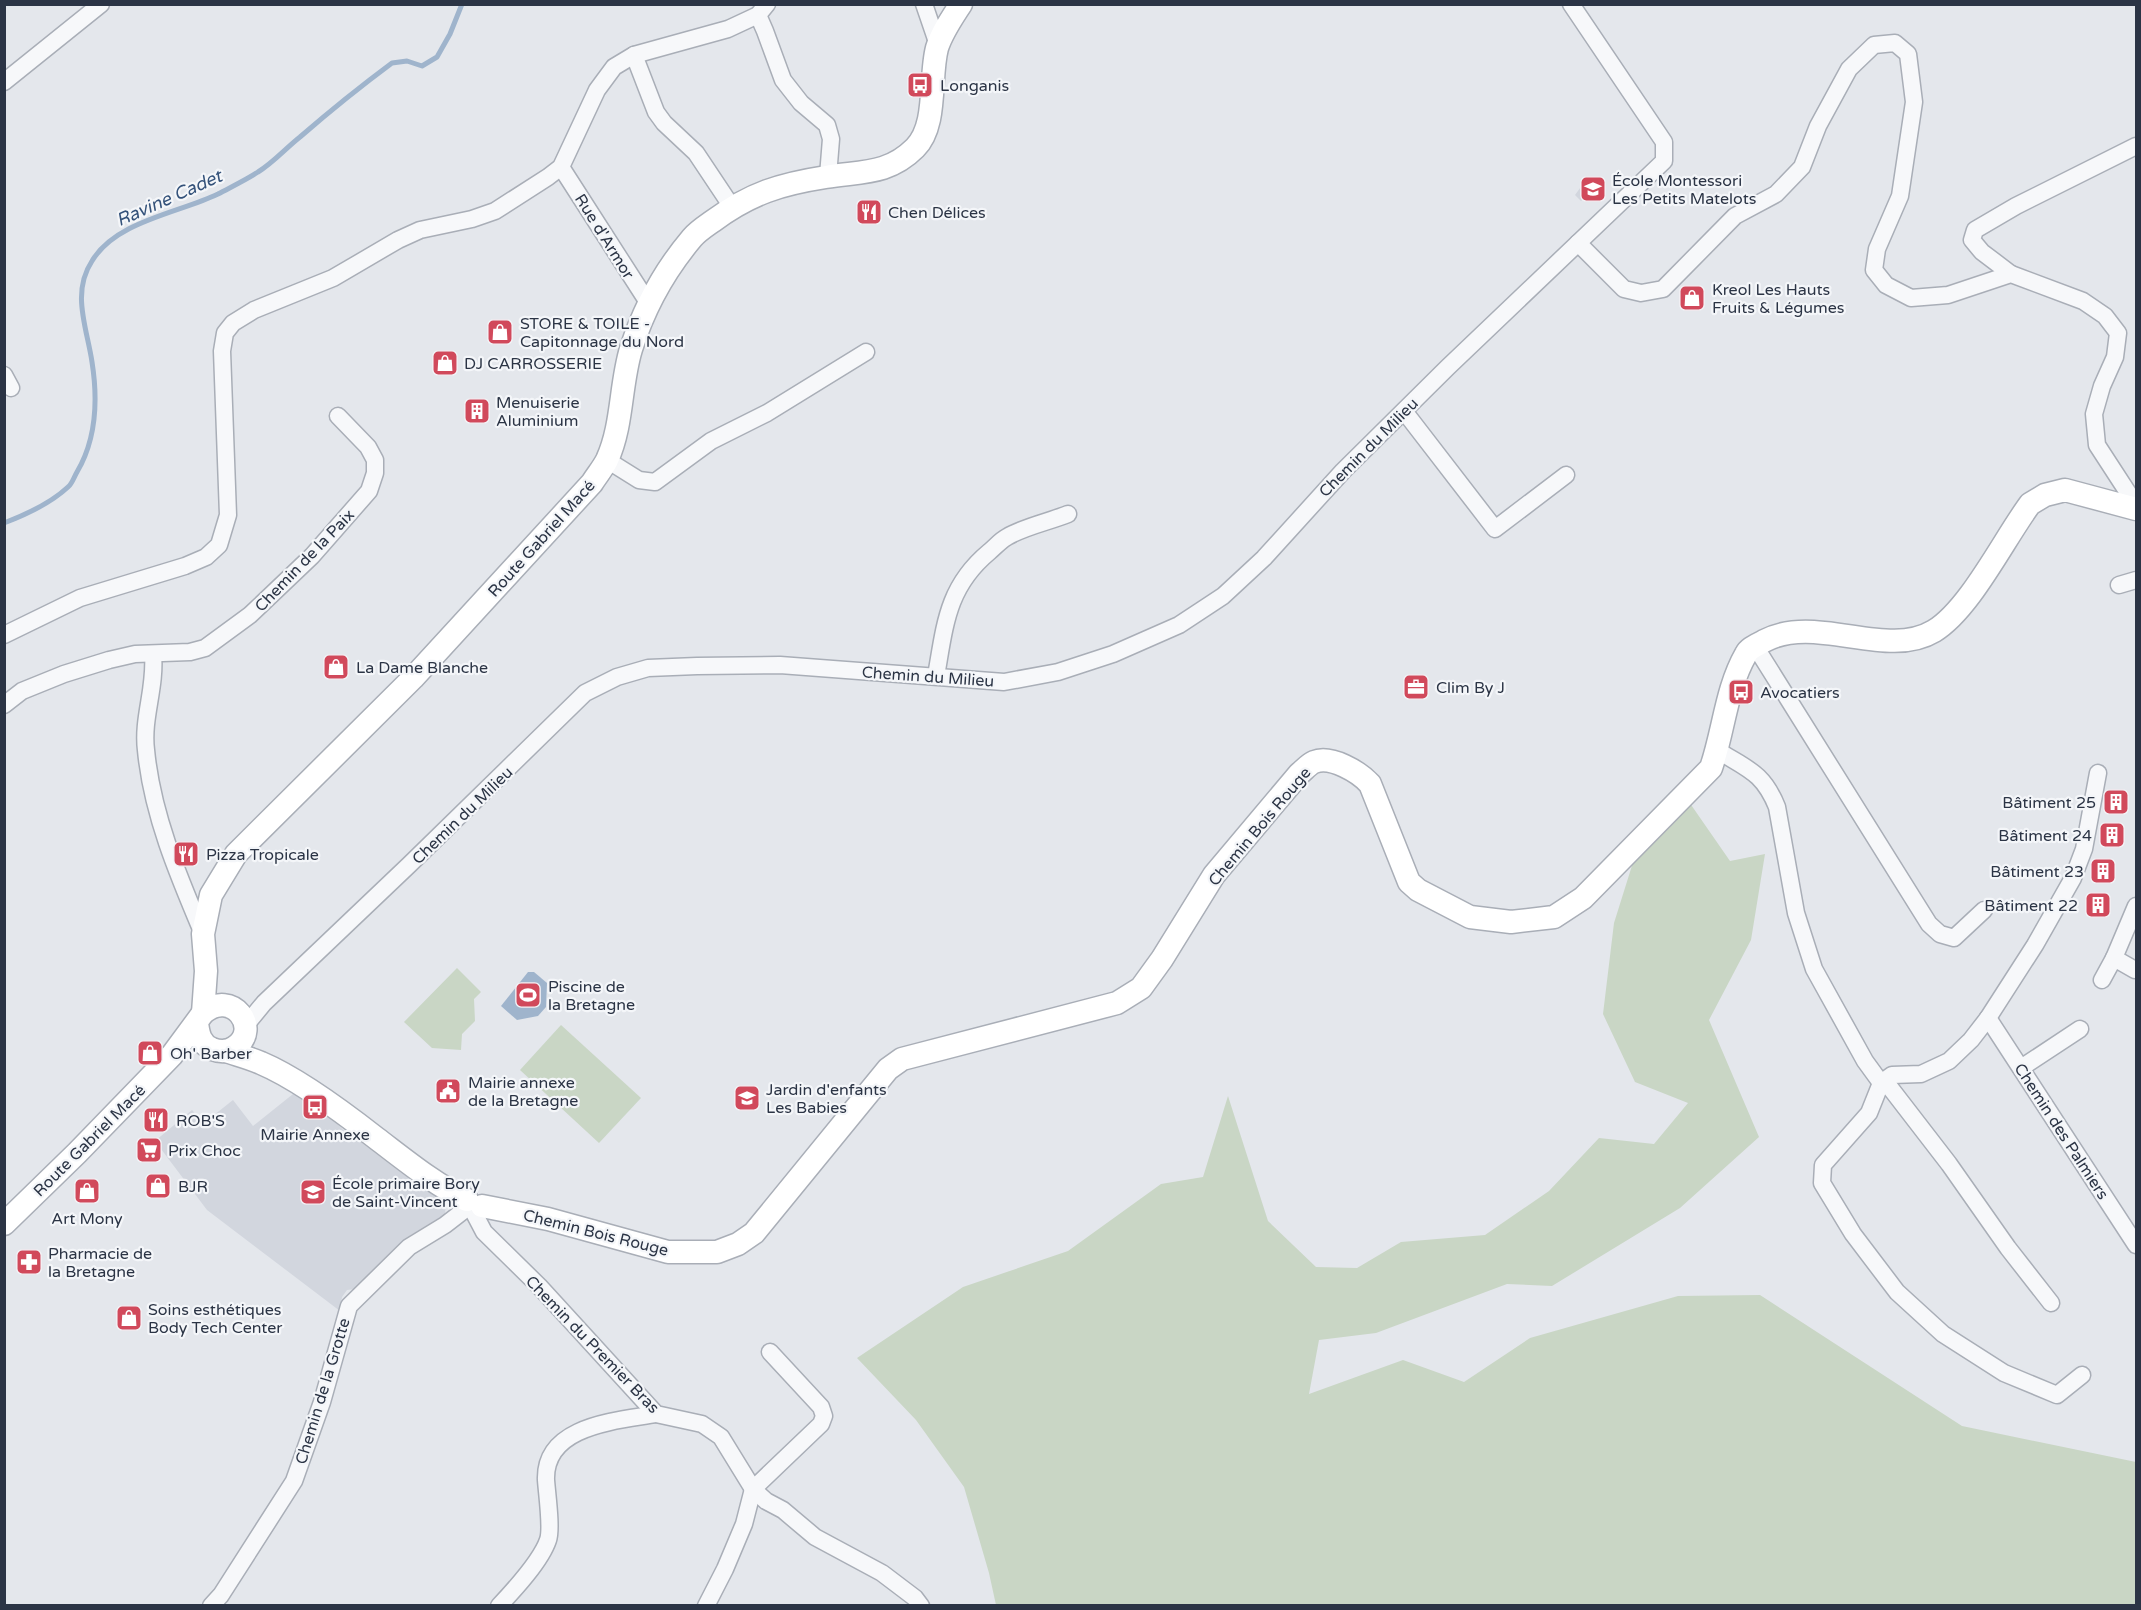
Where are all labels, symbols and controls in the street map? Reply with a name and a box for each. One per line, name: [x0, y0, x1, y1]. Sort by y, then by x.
bus stop icon: Longanis: [905, 70, 935, 100]
place label: Longanis: [940, 76, 1009, 96]
water label: Ravine Cadet: [113, 164, 227, 231]
place label: École Montessori Les Petits Matelots: [1612, 171, 1757, 209]
school or university icon: École Montessori Les Petits Matelots: [1578, 174, 1608, 204]
street label: Rue d'Armor: [570, 190, 639, 283]
restaurant icon: Chen Délices: [854, 197, 884, 227]
place label: Chen Délices: [888, 203, 986, 223]
place label: Kreol Les Hauts Fruits & Légumes: [1712, 280, 1845, 318]
shop icon: Kreol Les Hauts Fruits & Légumes: [1677, 283, 1707, 313]
place label: STORE & TOILE - Capitonnage du Nord: [520, 314, 684, 352]
shop icon: STORE & TOILE - Capitonnage du Nord: [485, 317, 515, 347]
shop icon: DJ CARROSSERIE: [430, 348, 460, 378]
place label: DJ CARROSSERIE: [464, 354, 602, 374]
place label: Menuiserie Aluminium: [496, 393, 580, 431]
street label: Chemin du Milieu: [1315, 394, 1423, 502]
building icon: Menuiserie Aluminium: [462, 396, 492, 426]
street label: Route Gabriel Macé: [484, 476, 600, 601]
street label: Chemin de la Paix: [251, 505, 359, 616]
shop icon: La Dame Blanche: [321, 652, 351, 682]
place label: La Dame Blanche: [356, 658, 488, 678]
street label: Chemin du Milieu: [861, 662, 995, 692]
office icon: Clim By J: [1401, 672, 1431, 702]
bus stop icon: Avocatiers: [1726, 677, 1756, 707]
place label: Clim By J: [1436, 678, 1505, 698]
place label: Avocatiers: [1760, 683, 1840, 703]
street label: Chemin du Milieu: [408, 762, 517, 869]
street label: Chemin Bois Rouge: [1204, 763, 1315, 890]
building icon: Bâtiment 25: [2101, 787, 2131, 817]
place label: Bâtiment 25: [2002, 793, 2096, 813]
building icon: Bâtiment 24: [2097, 820, 2127, 850]
place label: Bâtiment 24: [1998, 826, 2092, 846]
restaurant icon: Pizza Tropicale: [171, 839, 201, 869]
place label: Pizza Tropicale: [206, 845, 319, 865]
building icon: Bâtiment 23: [2088, 856, 2118, 886]
place label: Bâtiment 23: [1990, 862, 2084, 882]
building icon: Bâtiment 22: [2083, 890, 2113, 920]
place label: Bâtiment 22: [1984, 896, 2078, 916]
place label: Piscine de la Bretagne: [548, 977, 635, 1015]
sports icon: Piscine de la Bretagne: [513, 980, 543, 1010]
shop icon: Oh' Barber: [135, 1038, 165, 1068]
place label: Oh' Barber: [170, 1044, 253, 1064]
street label: Chemin des Palmiers: [2010, 1060, 2113, 1203]
place label: Mairie annexe de la Bretagne: [468, 1073, 578, 1111]
public building icon: Mairie annexe de la Bretagne: [433, 1076, 463, 1106]
street label: Route Gabriel Macé: [29, 1080, 150, 1201]
place label: Jardin d'enfants Les Babies: [766, 1080, 887, 1118]
school or university icon: Jardin d'enfants Les Babies: [732, 1083, 762, 1113]
bus stop icon: Mairie Annexe: [300, 1092, 330, 1122]
restaurant icon: ROB'S: [141, 1105, 171, 1135]
place label: ROB'S: [176, 1111, 225, 1131]
place label: Mairie Annexe: [260, 1125, 370, 1145]
supermarket icon: Prix Choc: [134, 1135, 164, 1165]
place label: Prix Choc: [168, 1141, 241, 1161]
shop icon: BJR: [143, 1171, 173, 1201]
place label: École primaire Bory de Saint-Vincent: [332, 1174, 480, 1212]
shop icon: Art Mony: [72, 1176, 102, 1206]
place label: BJR: [178, 1177, 208, 1197]
school or university icon: École primaire Bory de Saint-Vincent: [298, 1177, 328, 1207]
street label: Chemin Bois Rouge: [521, 1205, 671, 1261]
place label: Art Mony: [51, 1209, 123, 1229]
place label: Pharmacie de la Bretagne: [48, 1244, 152, 1282]
pharmacy icon: Pharmacie de la Bretagne: [14, 1247, 44, 1277]
street label: Chemin du Premier Bras: [521, 1272, 663, 1418]
place label: Soins esthétiques Body Tech Center: [148, 1300, 283, 1338]
shop icon: Soins esthétiques Body Tech Center: [114, 1303, 144, 1333]
street label: Chemin de la Grotte: [291, 1316, 355, 1467]

